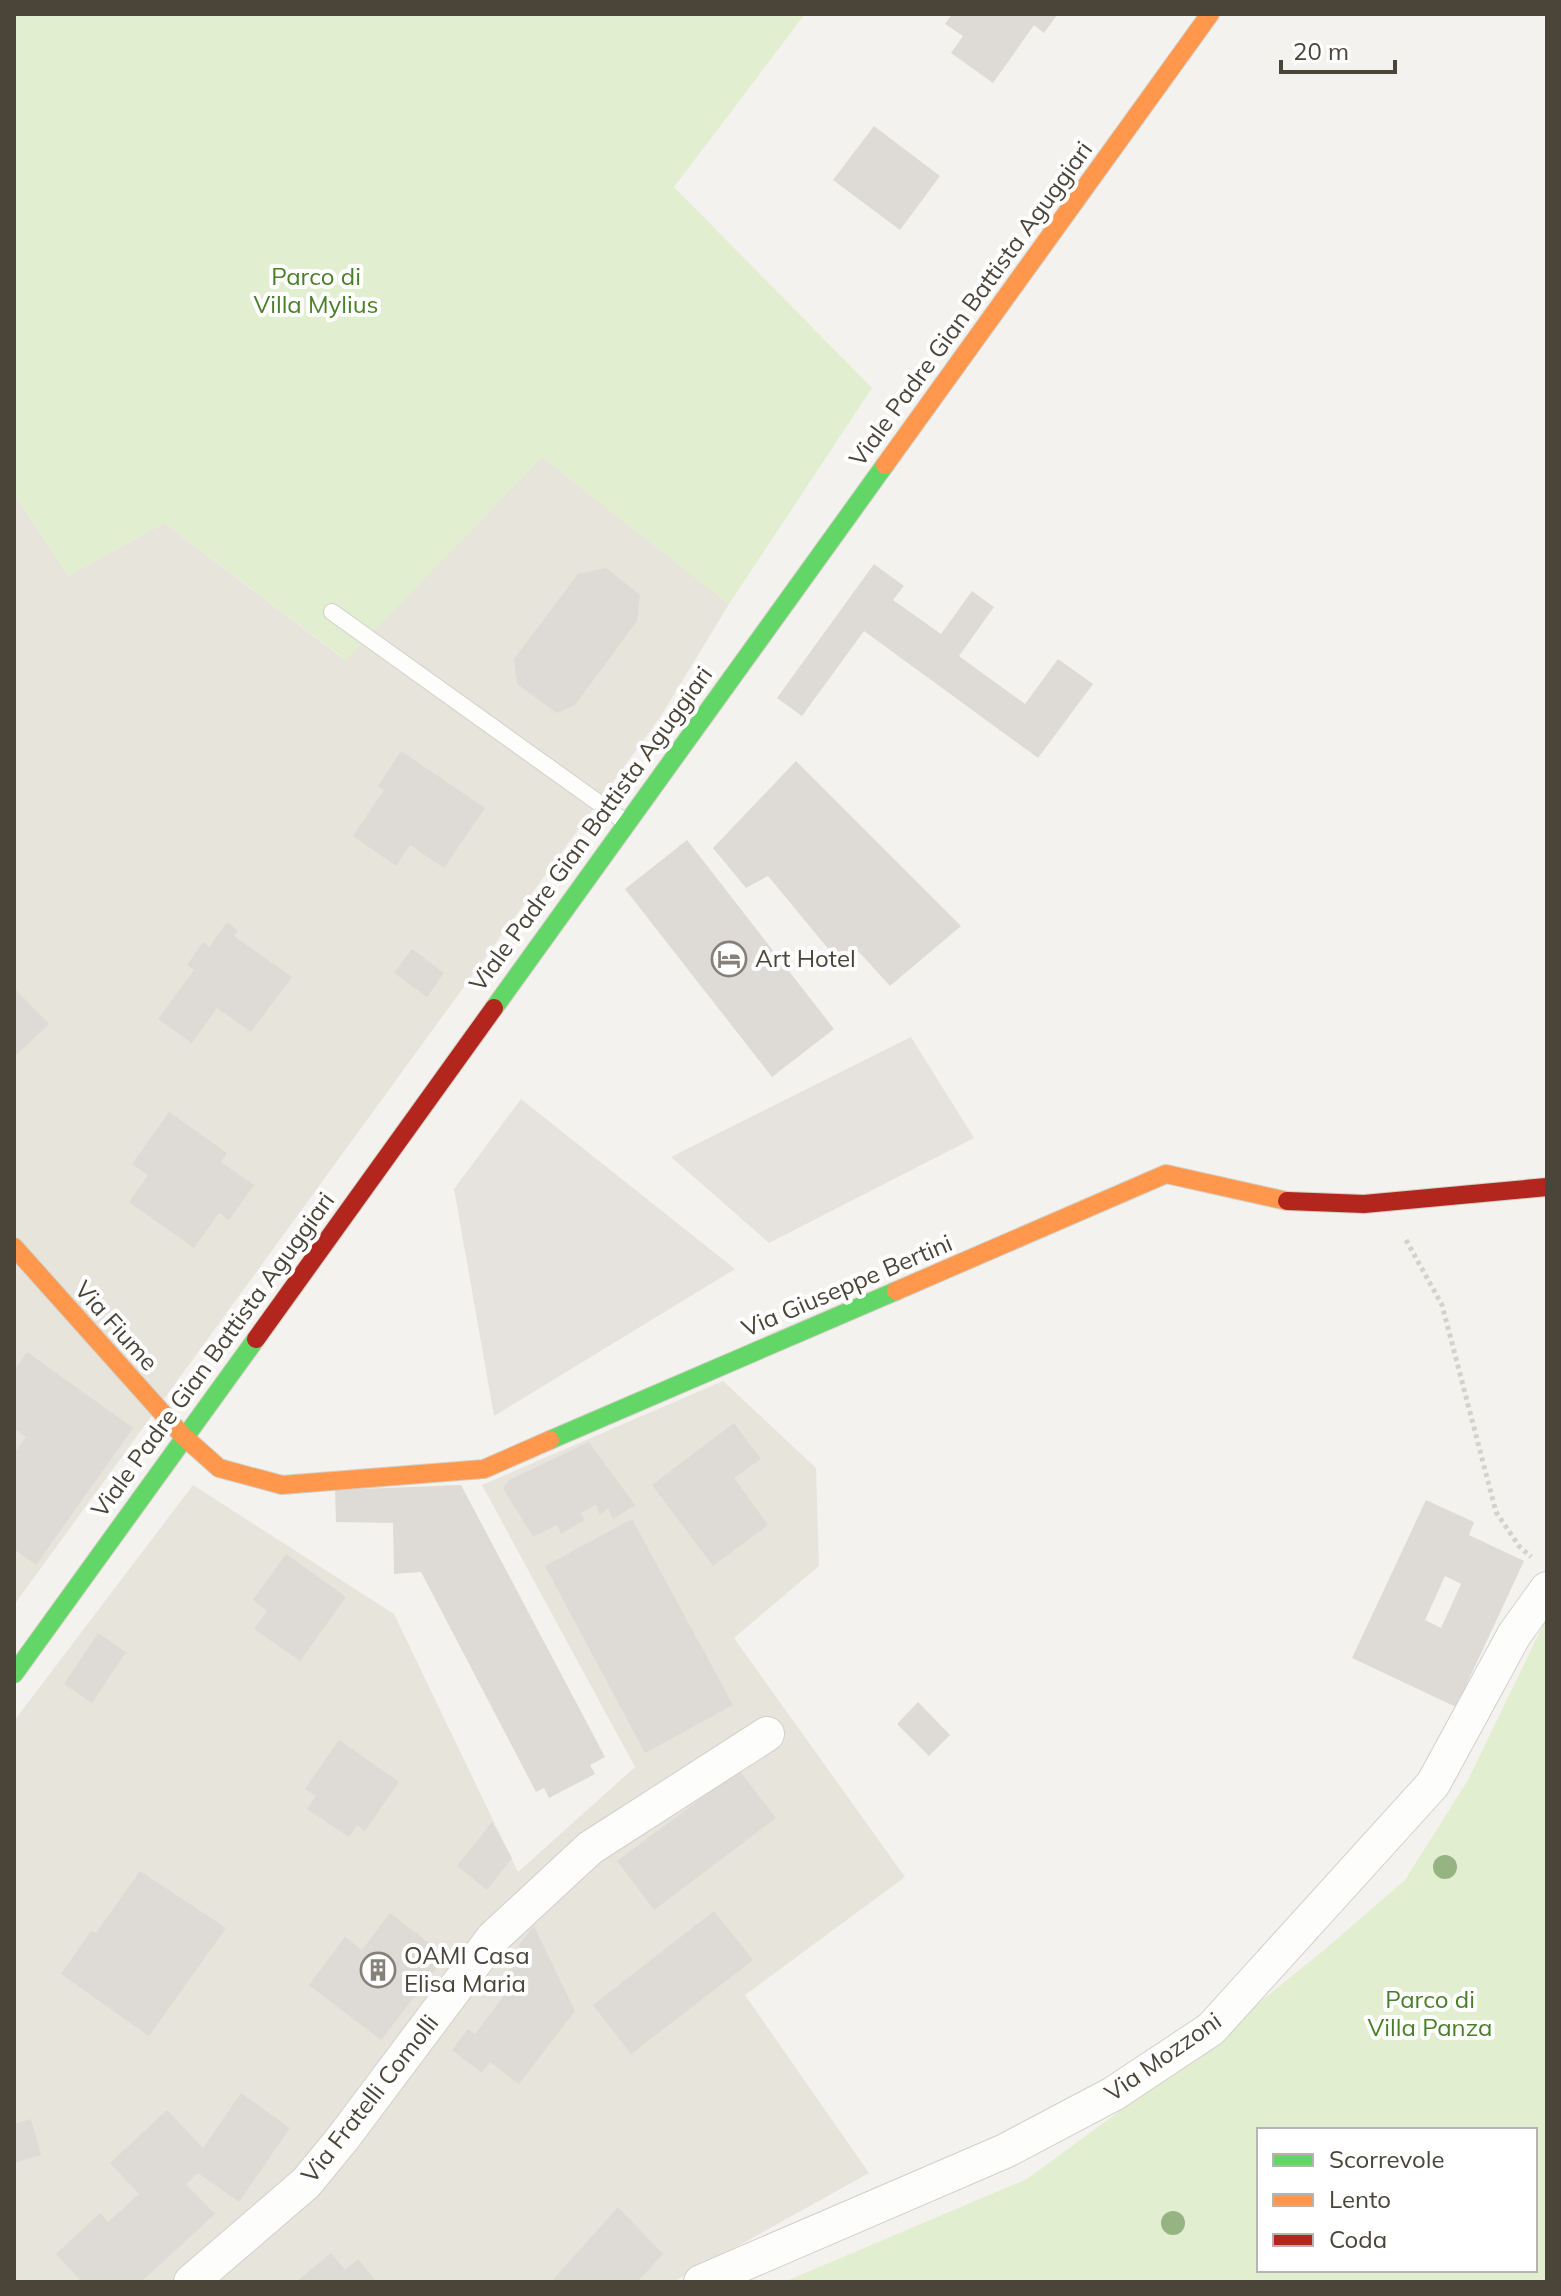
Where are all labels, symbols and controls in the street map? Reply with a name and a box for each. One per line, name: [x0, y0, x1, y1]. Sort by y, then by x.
scale bar: [1281, 24, 1395, 74]
text: 20 m: [1293, 36, 1349, 66]
street label: Viale Padre Gian Battista Aguggiari: [842, 135, 1098, 472]
park label: Parco di Villa Mylius: [253, 261, 379, 319]
street label: Viale Padre Gian Battista Aguggiari: [462, 660, 718, 997]
hotel icon: Art Hotel: [710, 940, 748, 978]
place label: Art Hotel: [755, 943, 856, 973]
street label: Viale Padre Gian Battista Aguggiari: [84, 1186, 340, 1523]
street label: Via Giuseppe Bertini: [737, 1227, 956, 1343]
street label: Via Fiume: [69, 1274, 165, 1376]
place label: OAMI Casa Elisa Maria: [404, 1940, 530, 1998]
building icon: OAMI Casa Elisa Maria: [359, 1951, 397, 1989]
park label: Parco di Villa Panza: [1368, 1984, 1492, 2042]
street label: Via Mozzoni: [1098, 2005, 1226, 2107]
street label: Via Fratelli Comolli: [294, 2008, 444, 2189]
legend: [1257, 2128, 1537, 2272]
text: Scorrevole: [1329, 2144, 1445, 2174]
text: Lento: [1329, 2184, 1391, 2214]
text: Coda: [1329, 2224, 1387, 2254]

